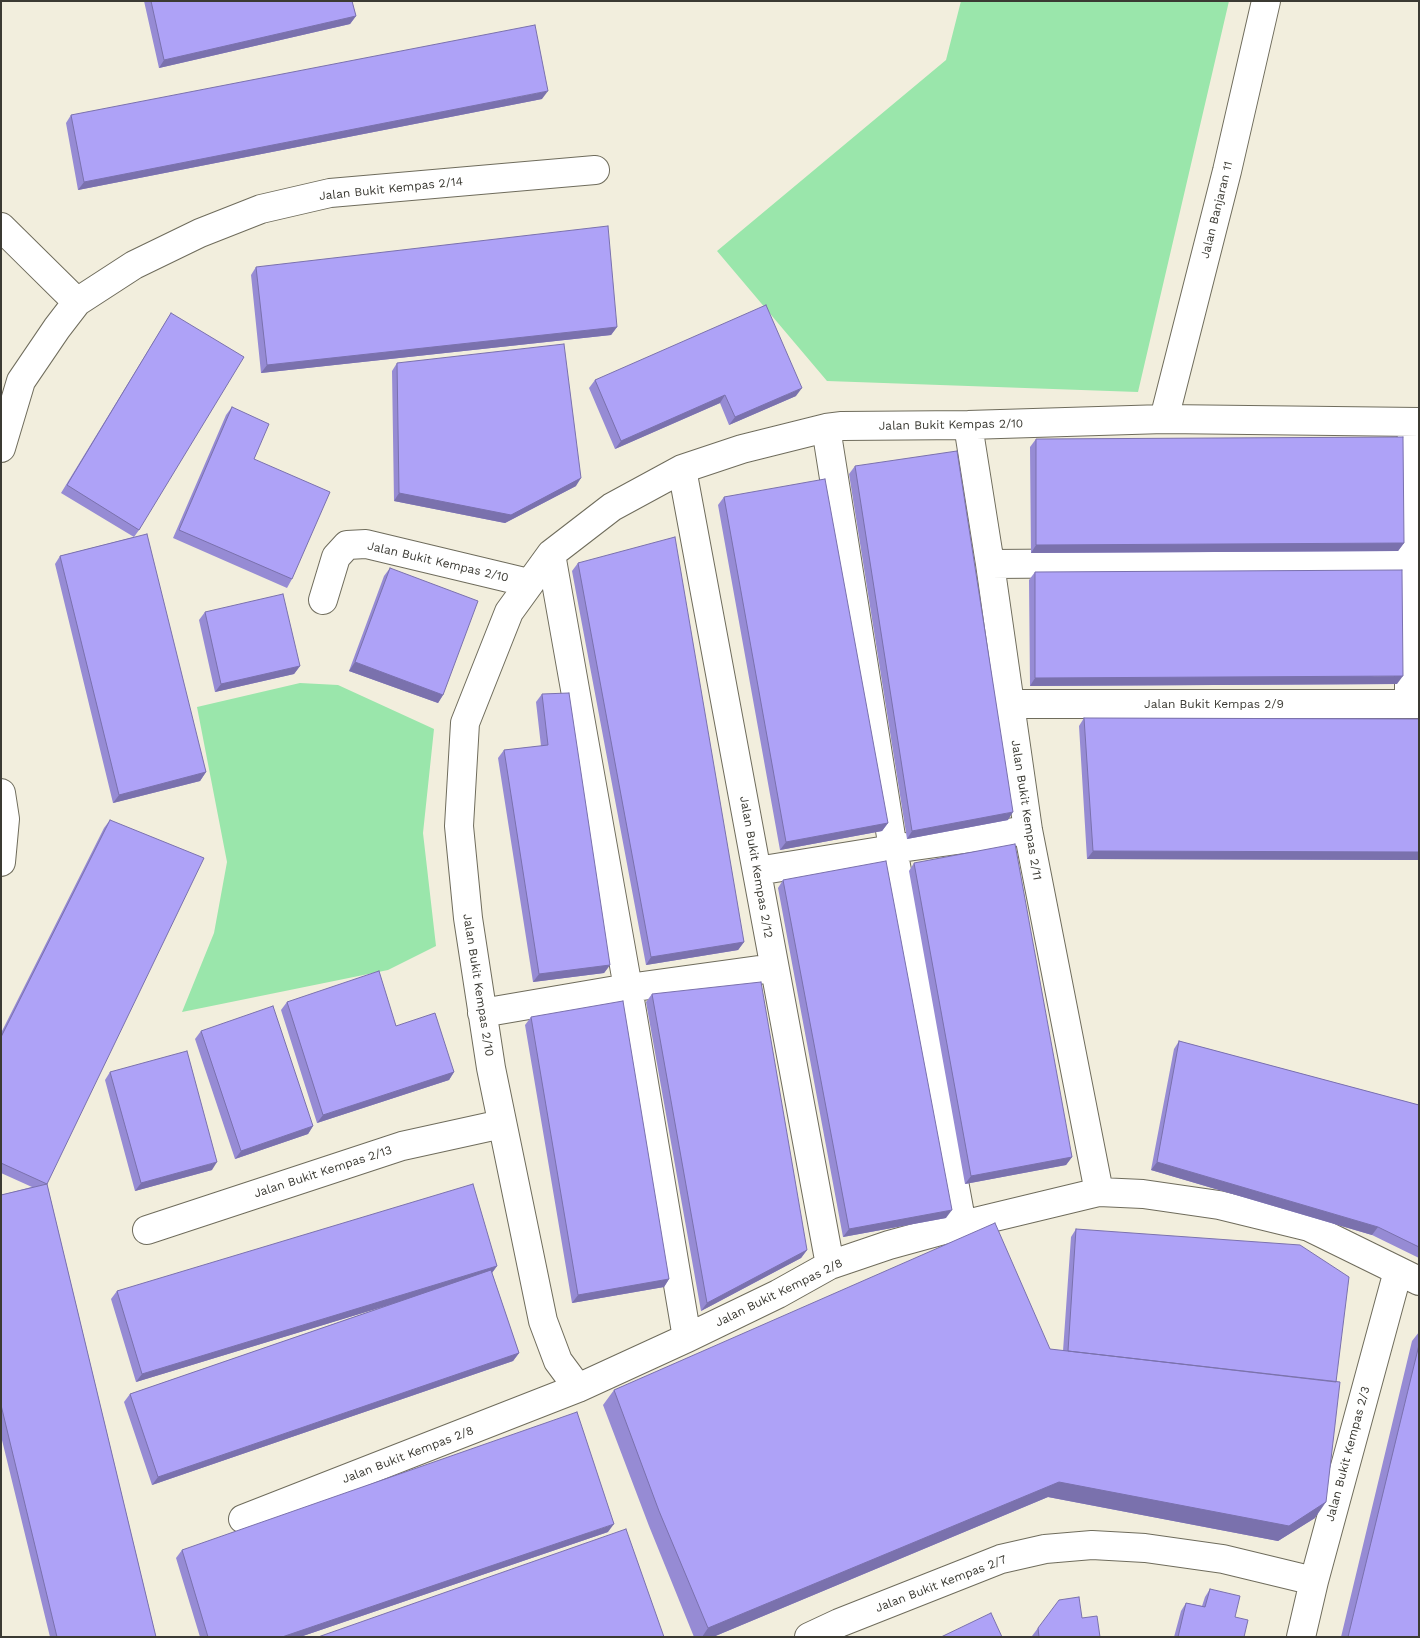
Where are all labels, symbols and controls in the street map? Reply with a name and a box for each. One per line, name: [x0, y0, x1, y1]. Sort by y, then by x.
street label: Jalan Banjaran 11: [1198, 160, 1236, 260]
street label: Jalan Bukit Kempas 2/14: [318, 174, 464, 204]
street label: Jalan Bukit Kempas 2/10: [879, 417, 1023, 433]
street label: Jalan Bukit Kempas 2/10: [366, 539, 510, 585]
street label: Jalan Bukit Kempas 2/9: [1144, 697, 1284, 711]
street label: Jalan Bukit Kempas 2/11: [1008, 739, 1044, 881]
street label: Jalan Bukit Kempas 2/12: [736, 795, 776, 939]
street label: Jalan Bukit Kempas 2/10: [460, 912, 496, 1058]
street label: Jalan Bukit Kempas 2/13: [252, 1143, 394, 1201]
street label: Jalan Bukit Kempas 2/8: [713, 1256, 845, 1330]
street label: Jalan Bukit Kempas 2/3: [1323, 1385, 1373, 1523]
street label: Jalan Bukit Kempas 2/8: [340, 1423, 476, 1487]
street label: Jalan Bukit Kempas 2/7: [873, 1552, 1009, 1616]

